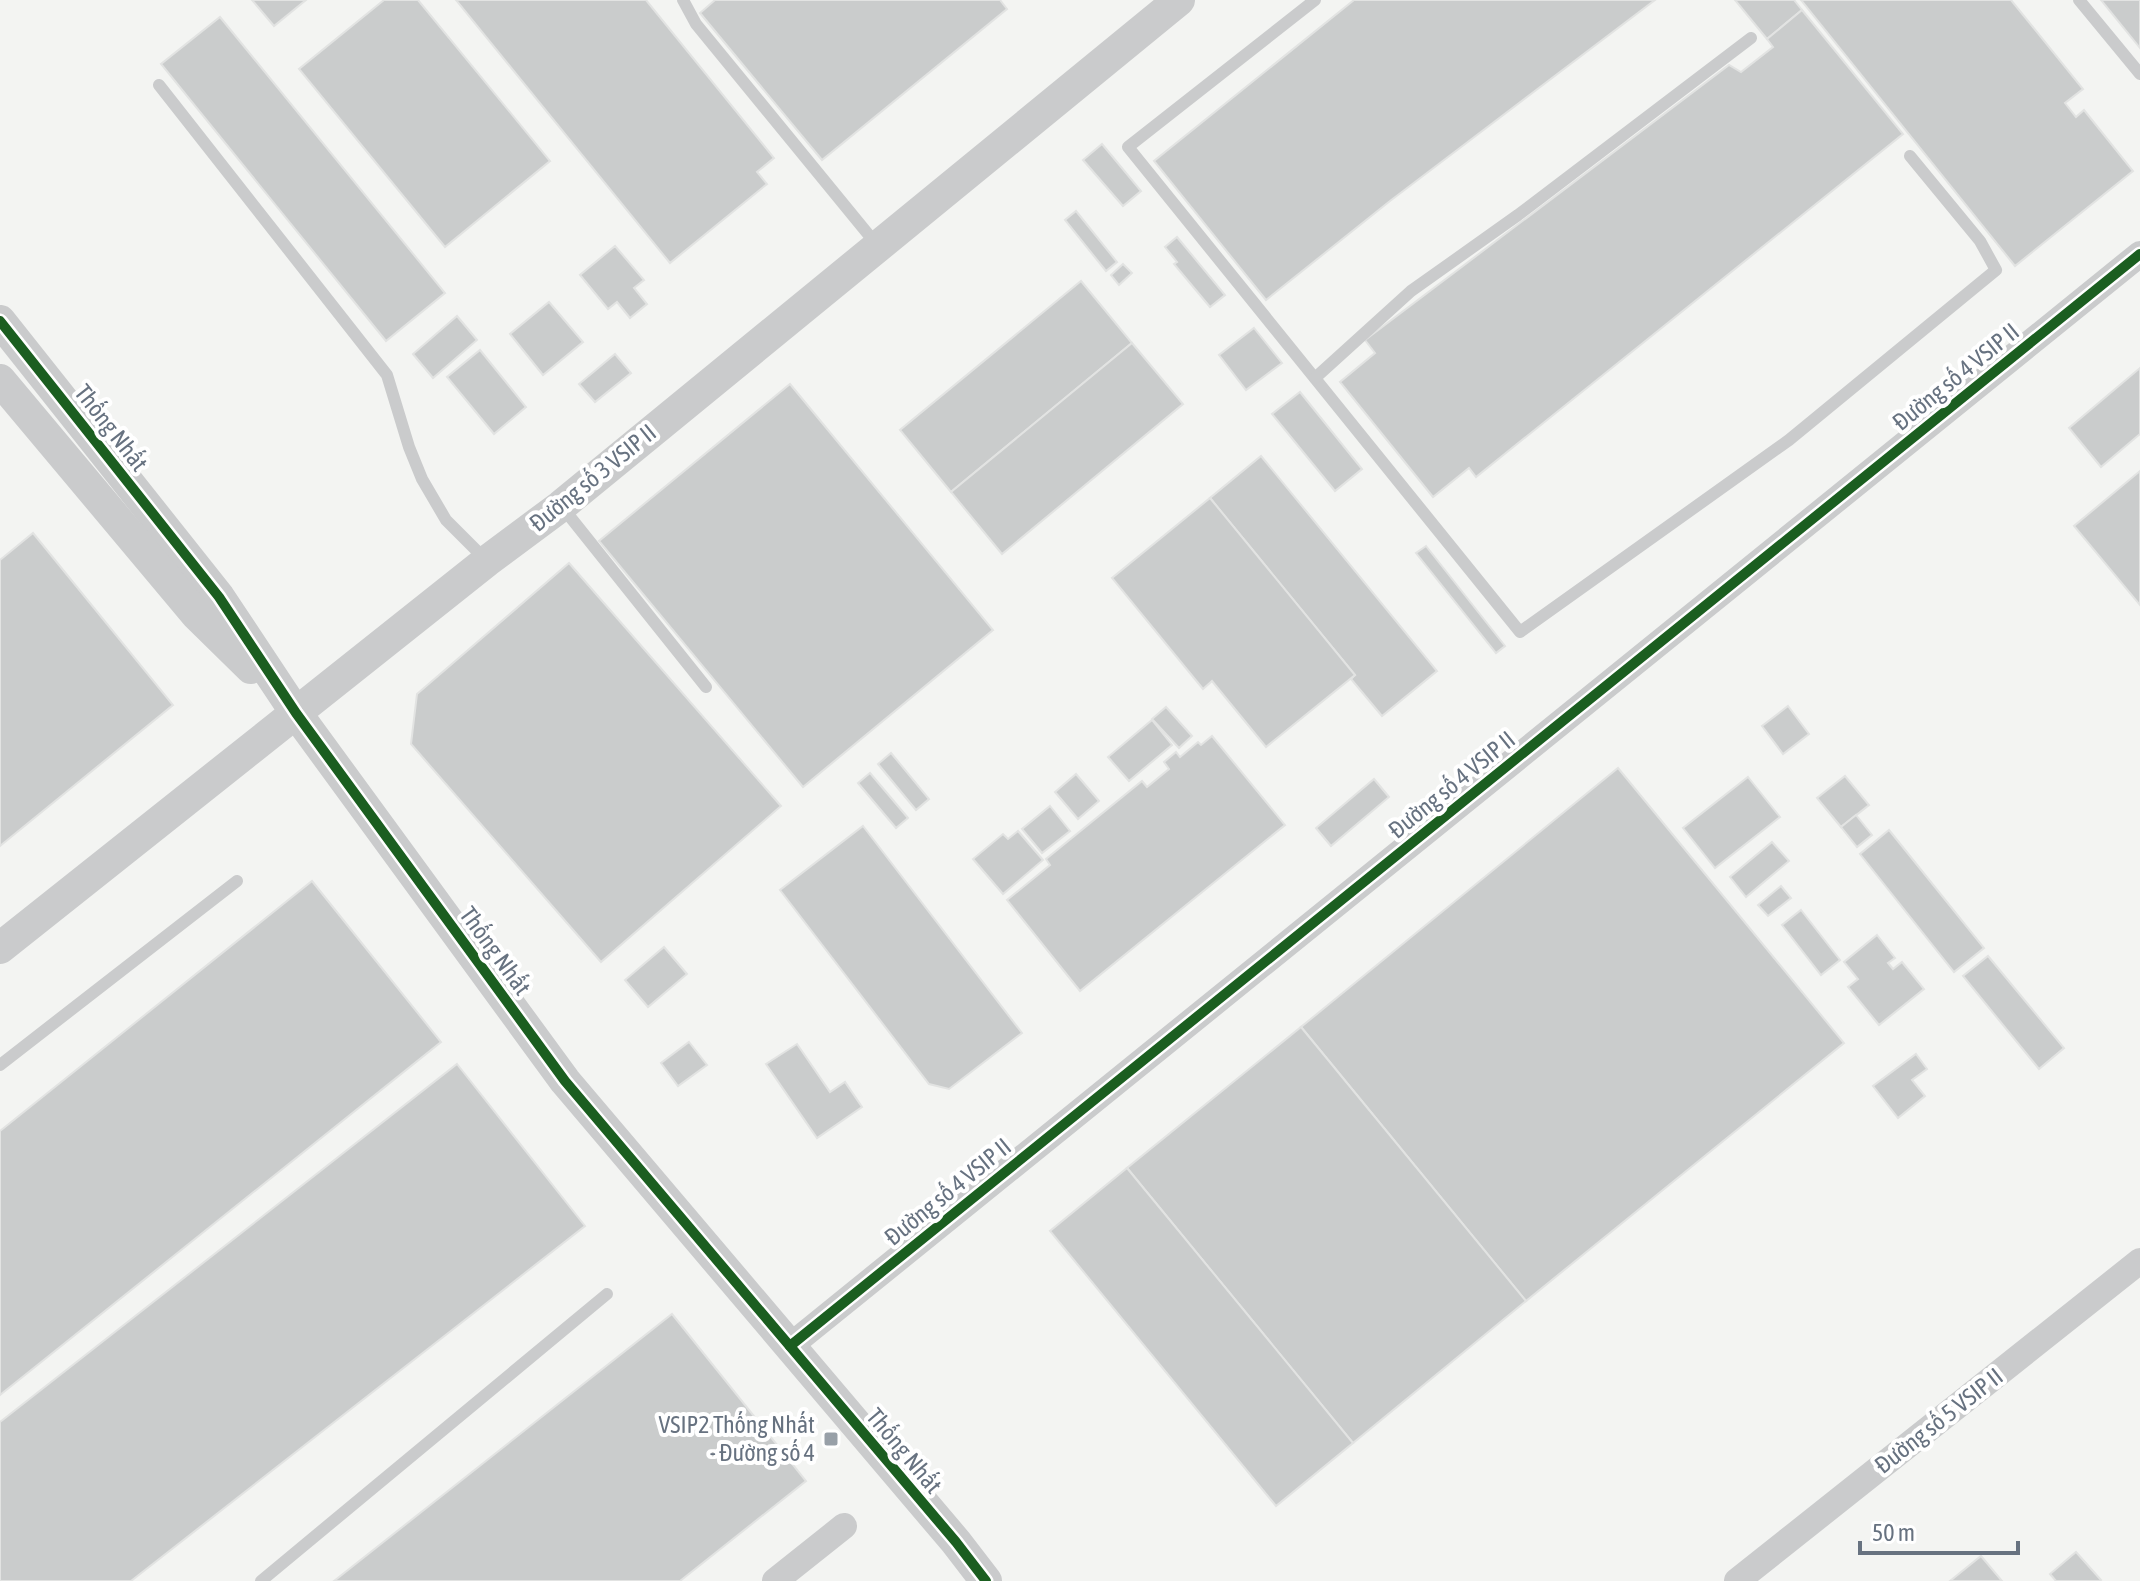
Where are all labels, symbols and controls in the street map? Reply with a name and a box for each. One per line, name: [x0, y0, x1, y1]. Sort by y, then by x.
street label: Đường số 4 VSIP II: [1887, 318, 2024, 436]
street label: Thống Nhất: [69, 379, 154, 476]
street label: Đường số 3 VSIP II: [524, 419, 661, 537]
street label: Đường số 4 VSIP II: [1383, 726, 1520, 844]
street label: Thống Nhất: [454, 901, 536, 1000]
street label: Đường số 4 VSIP II: [879, 1133, 1016, 1251]
street label: Đường số 5 VSIP II: [1870, 1362, 2008, 1479]
street label: Thống Nhất: [861, 1403, 948, 1499]
place label: VSIP2 Thống Nhất - Đường số 4: [659, 1411, 815, 1466]
marker: VSIP2 Thống Nhất - Đường số 4: [822, 1430, 840, 1448]
scale bar: [1860, 1505, 2018, 1555]
text: 50 m: [1872, 1519, 1915, 1546]

